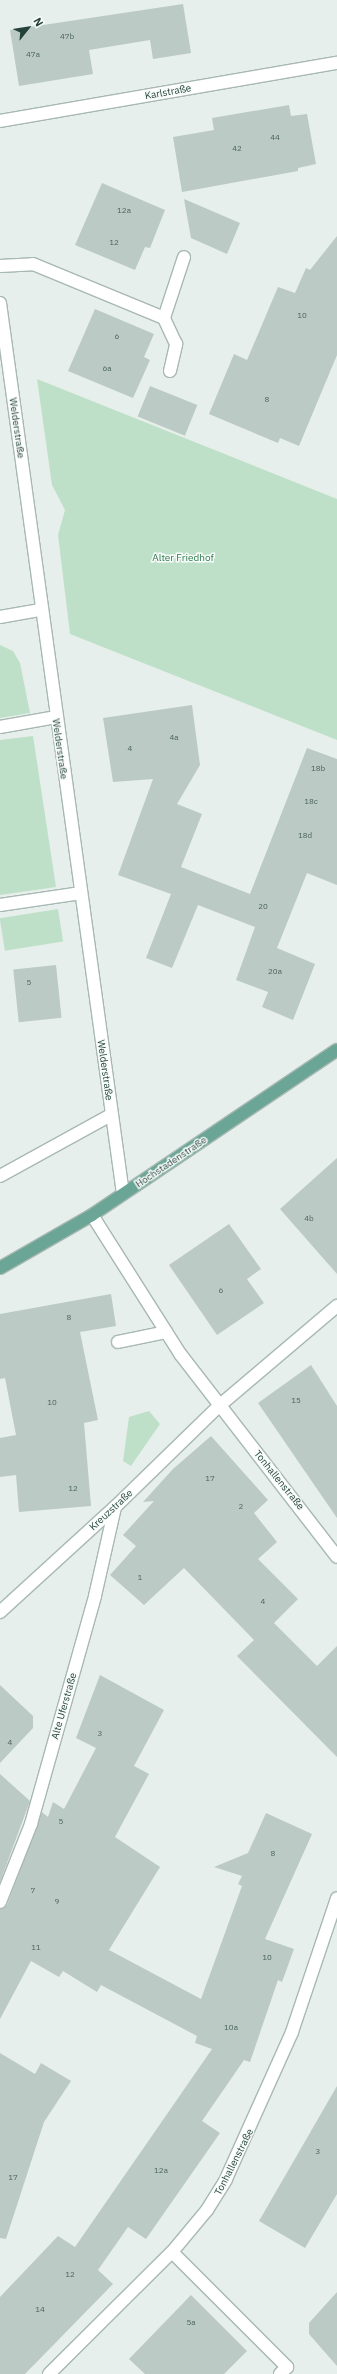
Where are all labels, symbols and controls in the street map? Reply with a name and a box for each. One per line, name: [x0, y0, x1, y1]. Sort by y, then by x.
north arrow: [8, 8, 48, 48]
text: N: [30, 15, 46, 29]
house number: 47b: [60, 32, 74, 42]
house number: 47a: [26, 50, 40, 60]
street label: Karlstraße: [144, 82, 192, 102]
house number: 44: [270, 133, 280, 143]
house number: 42: [232, 144, 242, 154]
house number: 12a: [117, 206, 131, 216]
house number: 12: [109, 238, 119, 248]
house number: 10: [297, 311, 307, 321]
house number: 6: [115, 332, 119, 342]
house number: 6a: [102, 364, 112, 374]
house number: 8: [265, 395, 269, 405]
street label: Welderstraße: [7, 397, 27, 459]
park label: Alter Friedhof: [152, 552, 214, 564]
street label: Welderstraße: [50, 718, 70, 780]
house number: 4a: [169, 733, 179, 743]
house number: 4: [128, 744, 132, 754]
house number: 18b: [311, 764, 325, 774]
house number: 18c: [304, 797, 318, 807]
house number: 18d: [298, 831, 312, 841]
house number: 20: [258, 902, 268, 912]
house number: 20a: [268, 967, 282, 977]
house number: 5: [27, 978, 31, 988]
street label: Welderstraße: [95, 1039, 115, 1101]
street label: Hochstadenstraße: [133, 1134, 209, 1190]
house number: 4b: [304, 1214, 314, 1224]
house number: 6: [219, 1286, 223, 1296]
house number: 8: [67, 1313, 71, 1323]
house number: 15: [291, 1396, 301, 1406]
house number: 10: [47, 1398, 57, 1408]
street label: Tonhallenstraße: [251, 1448, 307, 1512]
house number: 17: [205, 1474, 215, 1484]
house number: 12: [68, 1484, 78, 1494]
street label: Kreuzstraße: [87, 1487, 135, 1533]
house number: 2: [239, 1502, 243, 1512]
house number: 1: [138, 1573, 142, 1583]
house number: 4: [261, 1597, 265, 1607]
street label: Alte Uferstraße: [49, 1671, 79, 1741]
house number: 3: [98, 1729, 102, 1739]
house number: 4: [8, 1738, 12, 1748]
house number: 5: [59, 1817, 63, 1827]
house number: 8: [271, 1849, 275, 1859]
house number: 7: [31, 1886, 35, 1896]
house number: 9: [55, 1897, 59, 1907]
house number: 11: [31, 1943, 41, 1953]
house number: 10: [262, 1953, 272, 1963]
house number: 10a: [224, 2023, 238, 2033]
street label: Tonhallenstraße: [212, 2127, 256, 2197]
house number: 3: [316, 2147, 320, 2157]
house number: 12a: [154, 2166, 168, 2176]
house number: 17: [8, 2173, 18, 2183]
house number: 12: [65, 2270, 75, 2280]
house number: 14: [35, 2305, 45, 2315]
house number: 5a: [186, 2318, 196, 2328]

